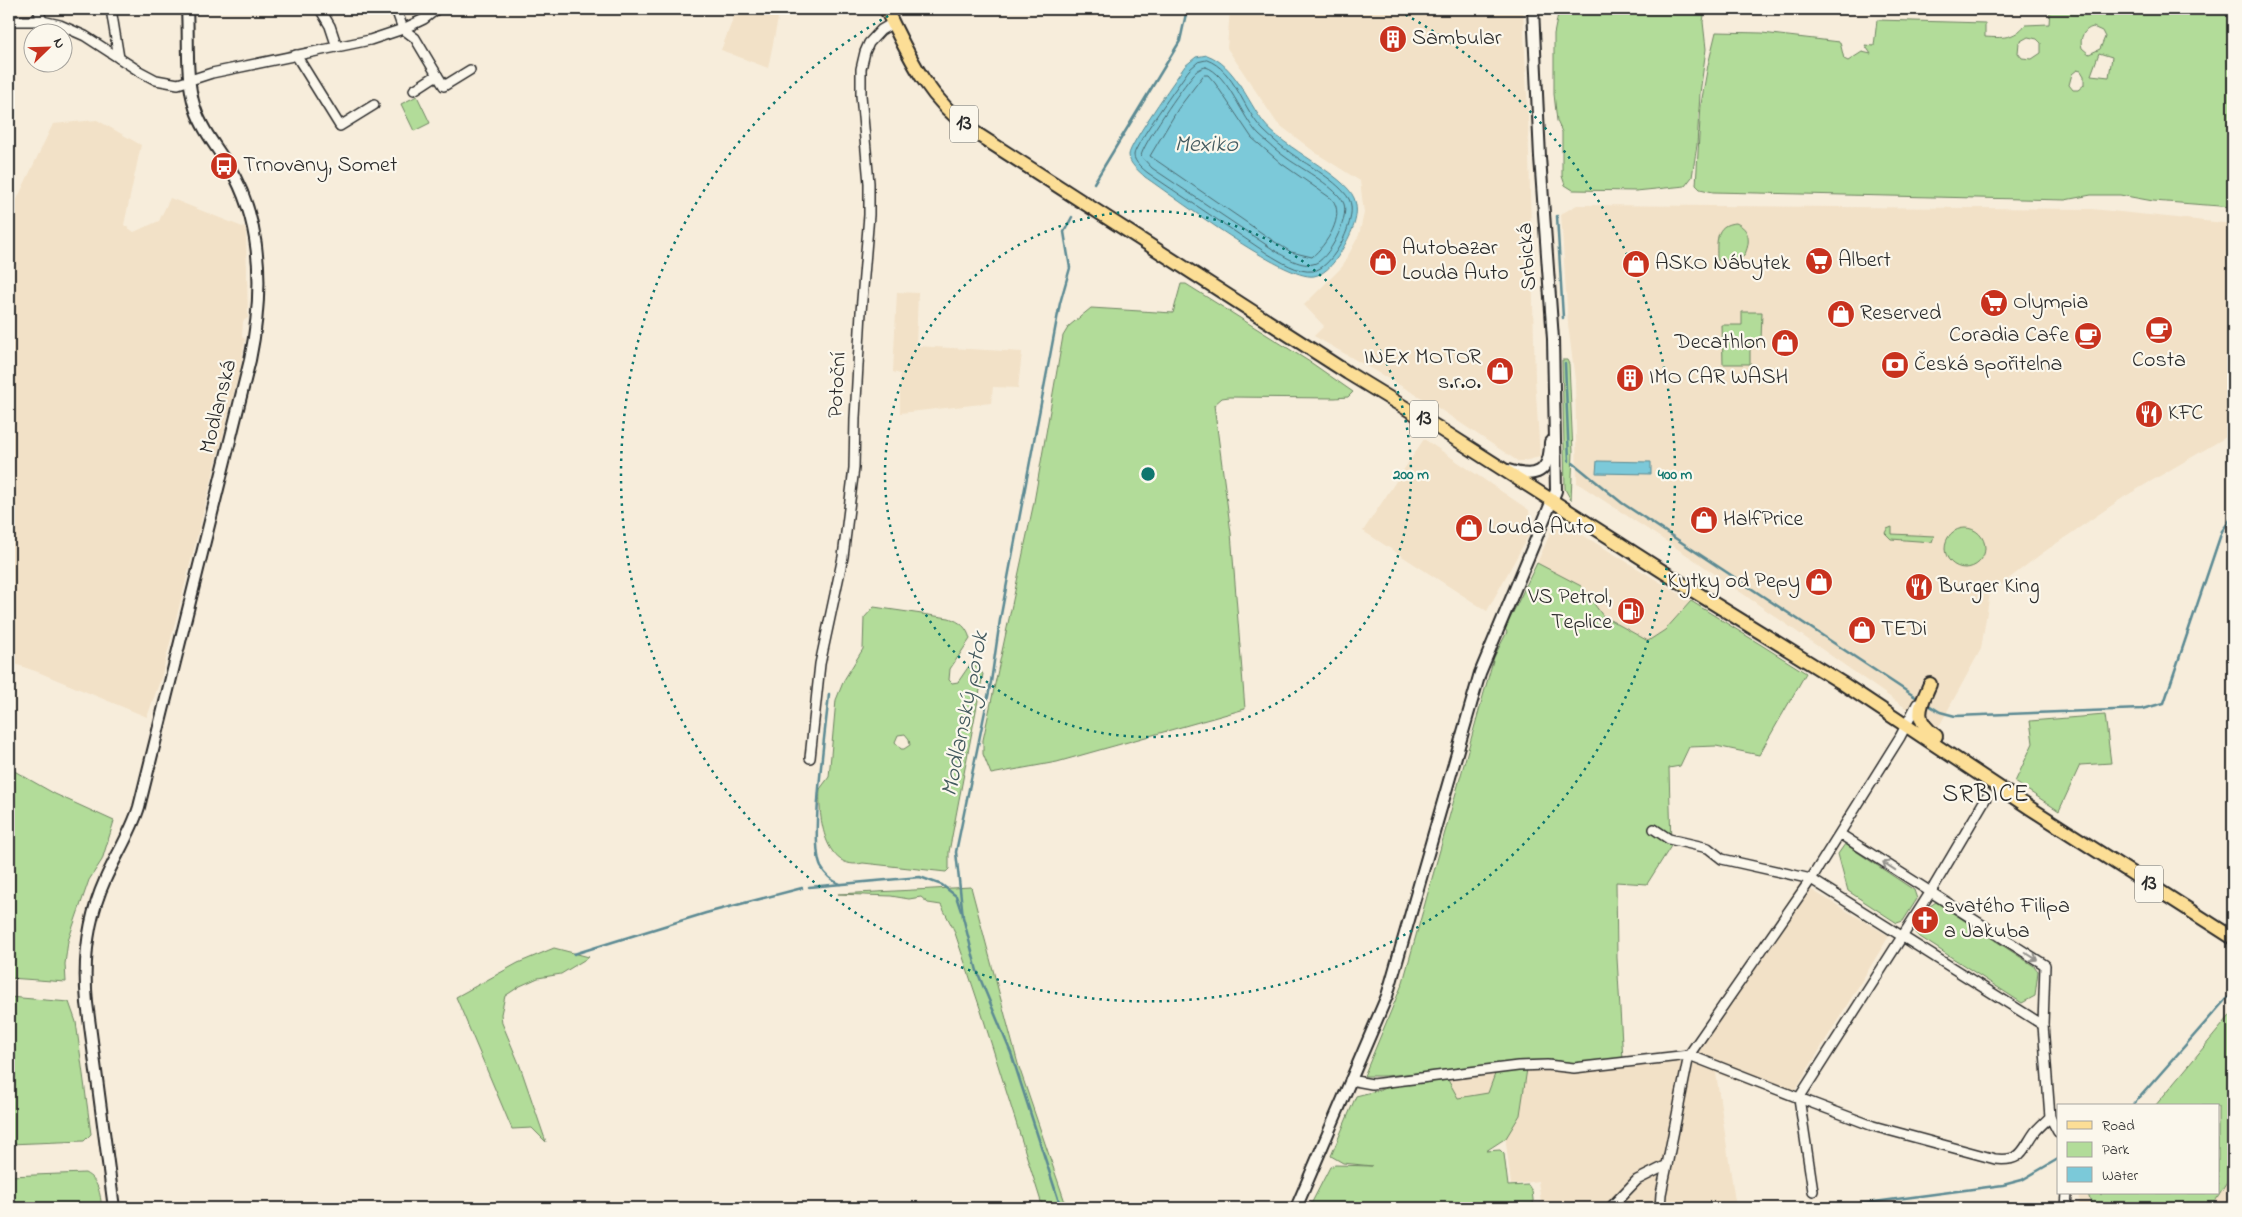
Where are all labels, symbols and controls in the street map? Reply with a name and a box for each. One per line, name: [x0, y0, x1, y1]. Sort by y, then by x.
north arrow: [22, 22, 72, 72]
place label: Sambular: [1412, 23, 1502, 55]
building icon: Sambular: [1378, 24, 1408, 54]
text: N: [47, 35, 70, 52]
road number: 13: [950, 106, 978, 142]
water label: Mexiko: [1174, 128, 1239, 163]
place label: Trnovany, Somet: [243, 150, 398, 183]
bus stop icon: Trnovany, Somet: [209, 151, 239, 181]
street label: Srbická: [1510, 222, 1546, 292]
place label: Autobazar Louda Auto: [1402, 233, 1509, 290]
place label: Albert: [1838, 245, 1892, 277]
supermarket icon: Albert: [1804, 246, 1834, 276]
shop icon: Autobazar Louda Auto: [1368, 247, 1398, 277]
place label: ASKO Nábytek: [1655, 248, 1790, 281]
shop icon: ASKO Nábytek: [1621, 249, 1651, 279]
place label: Olympia: [2013, 287, 2088, 320]
supermarket icon: Olympia: [1979, 288, 2009, 318]
place label: Reserved: [1860, 298, 1941, 330]
shop icon: Reserved: [1826, 299, 1856, 329]
cafe icon: Costa: [2144, 315, 2174, 345]
place label: Coradia Cafe: [1949, 320, 2069, 352]
cafe icon: Coradia Cafe: [2073, 321, 2103, 351]
place label: Decathlon: [1674, 327, 1766, 359]
shop icon: Decathlon: [1770, 328, 1800, 358]
place label: INEX MOTOR s.r.o.: [1364, 342, 1482, 399]
place label: Costa: [2132, 345, 2186, 377]
place label: Česká spořitelna: [1914, 349, 2062, 381]
bank icon: Česká spořitelna: [1880, 350, 1910, 380]
street label: Potoční: [820, 351, 856, 419]
shop icon: INEX MOTOR s.r.o.: [1485, 356, 1515, 386]
street label: Modlanská: [192, 357, 246, 457]
place label: IMO CAR WASH: [1649, 362, 1788, 394]
building icon: IMO CAR WASH: [1615, 363, 1645, 393]
place label: KFC: [2168, 398, 2203, 430]
restaurant icon: KFC: [2134, 399, 2164, 429]
road number: 13: [1410, 400, 1438, 438]
text: 200 m: [1392, 464, 1429, 486]
text: 400 m: [1657, 464, 1693, 486]
centre of rings: [1139, 465, 1157, 483]
place label: HalfPrice: [1723, 504, 1804, 536]
shop icon: HalfPrice: [1689, 505, 1719, 535]
place label: Louda Auto: [1488, 512, 1595, 544]
shop icon: Louda Auto: [1454, 513, 1484, 543]
place label: Kytky od Pepy: [1668, 566, 1800, 599]
shop icon: Kytky od Pepy: [1804, 567, 1834, 597]
place label: Burger King: [1937, 571, 2040, 604]
restaurant icon: Burger King: [1904, 572, 1934, 602]
place label: VS Petrol, Teplice: [1527, 582, 1612, 639]
fuel station icon: VS Petrol, Teplice: [1616, 596, 1646, 626]
place label: TEDi: [1881, 614, 1927, 646]
shop icon: TEDi: [1847, 615, 1877, 645]
water label: Modlanský potok: [933, 627, 999, 799]
district label: SRBICE: [1942, 777, 2030, 813]
one-way arrow: [1882, 861, 1896, 871]
road number: 13: [2135, 866, 2163, 902]
place label: svatého Filipa a Jakuba: [1944, 891, 2070, 948]
church icon: svatého Filipa a Jakuba: [1910, 905, 1940, 935]
one-way arrow: [2023, 951, 2037, 961]
legend: [2057, 1104, 2220, 1194]
text: Road: [2102, 1115, 2135, 1137]
text: Park: [2102, 1139, 2130, 1161]
text: Water: [2102, 1165, 2138, 1187]

